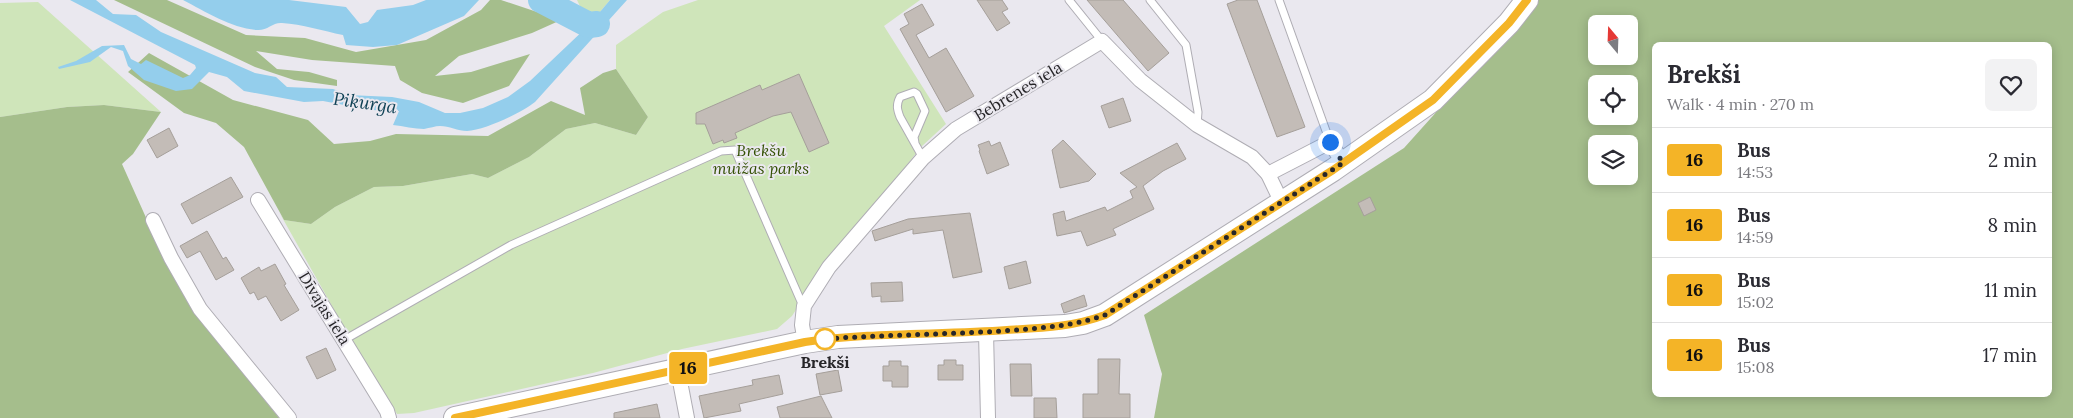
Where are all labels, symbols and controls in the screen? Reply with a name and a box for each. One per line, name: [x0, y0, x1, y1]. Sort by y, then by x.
north arrow: [1588, 15, 1638, 65]
map controls: [1588, 15, 1638, 185]
street label: Bebrenes iela: [970, 57, 1066, 125]
text: Brekši: [1667, 59, 1741, 90]
button: heart: [1985, 59, 2037, 111]
button: locate: [1588, 75, 1638, 125]
water label: Piķurga: [332, 87, 398, 118]
text: Walk · 4 min · 270 m: [1667, 94, 1814, 114]
your location: [1318, 130, 1343, 155]
button: layers: [1588, 135, 1638, 185]
text: Bus: [1737, 138, 1770, 162]
park label: Brekšu muižas parks: [713, 140, 809, 178]
text: 16: [1686, 148, 1703, 171]
text: 2 min: [1988, 148, 2037, 172]
text: 14:53: [1737, 162, 1773, 182]
text: Bus: [1737, 203, 1770, 227]
text: 16: [1686, 213, 1703, 236]
text: 8 min: [1987, 213, 2037, 237]
text: 14:59: [1737, 227, 1773, 247]
street label: Dīvajas iela: [295, 268, 355, 348]
text: Bus: [1737, 268, 1770, 292]
text: 16: [1686, 278, 1703, 301]
text: 11 min: [1984, 278, 2037, 302]
text: 15:02: [1737, 292, 1774, 312]
marker: Brekši: [814, 328, 836, 350]
text: Bus: [1737, 333, 1770, 357]
text: 16: [1686, 343, 1703, 366]
text: 17 min: [1982, 343, 2037, 367]
line badge: 16: [666, 352, 710, 384]
place label: Brekši: [800, 352, 850, 372]
text: 16: [679, 356, 697, 379]
text: 15:08: [1737, 357, 1774, 377]

